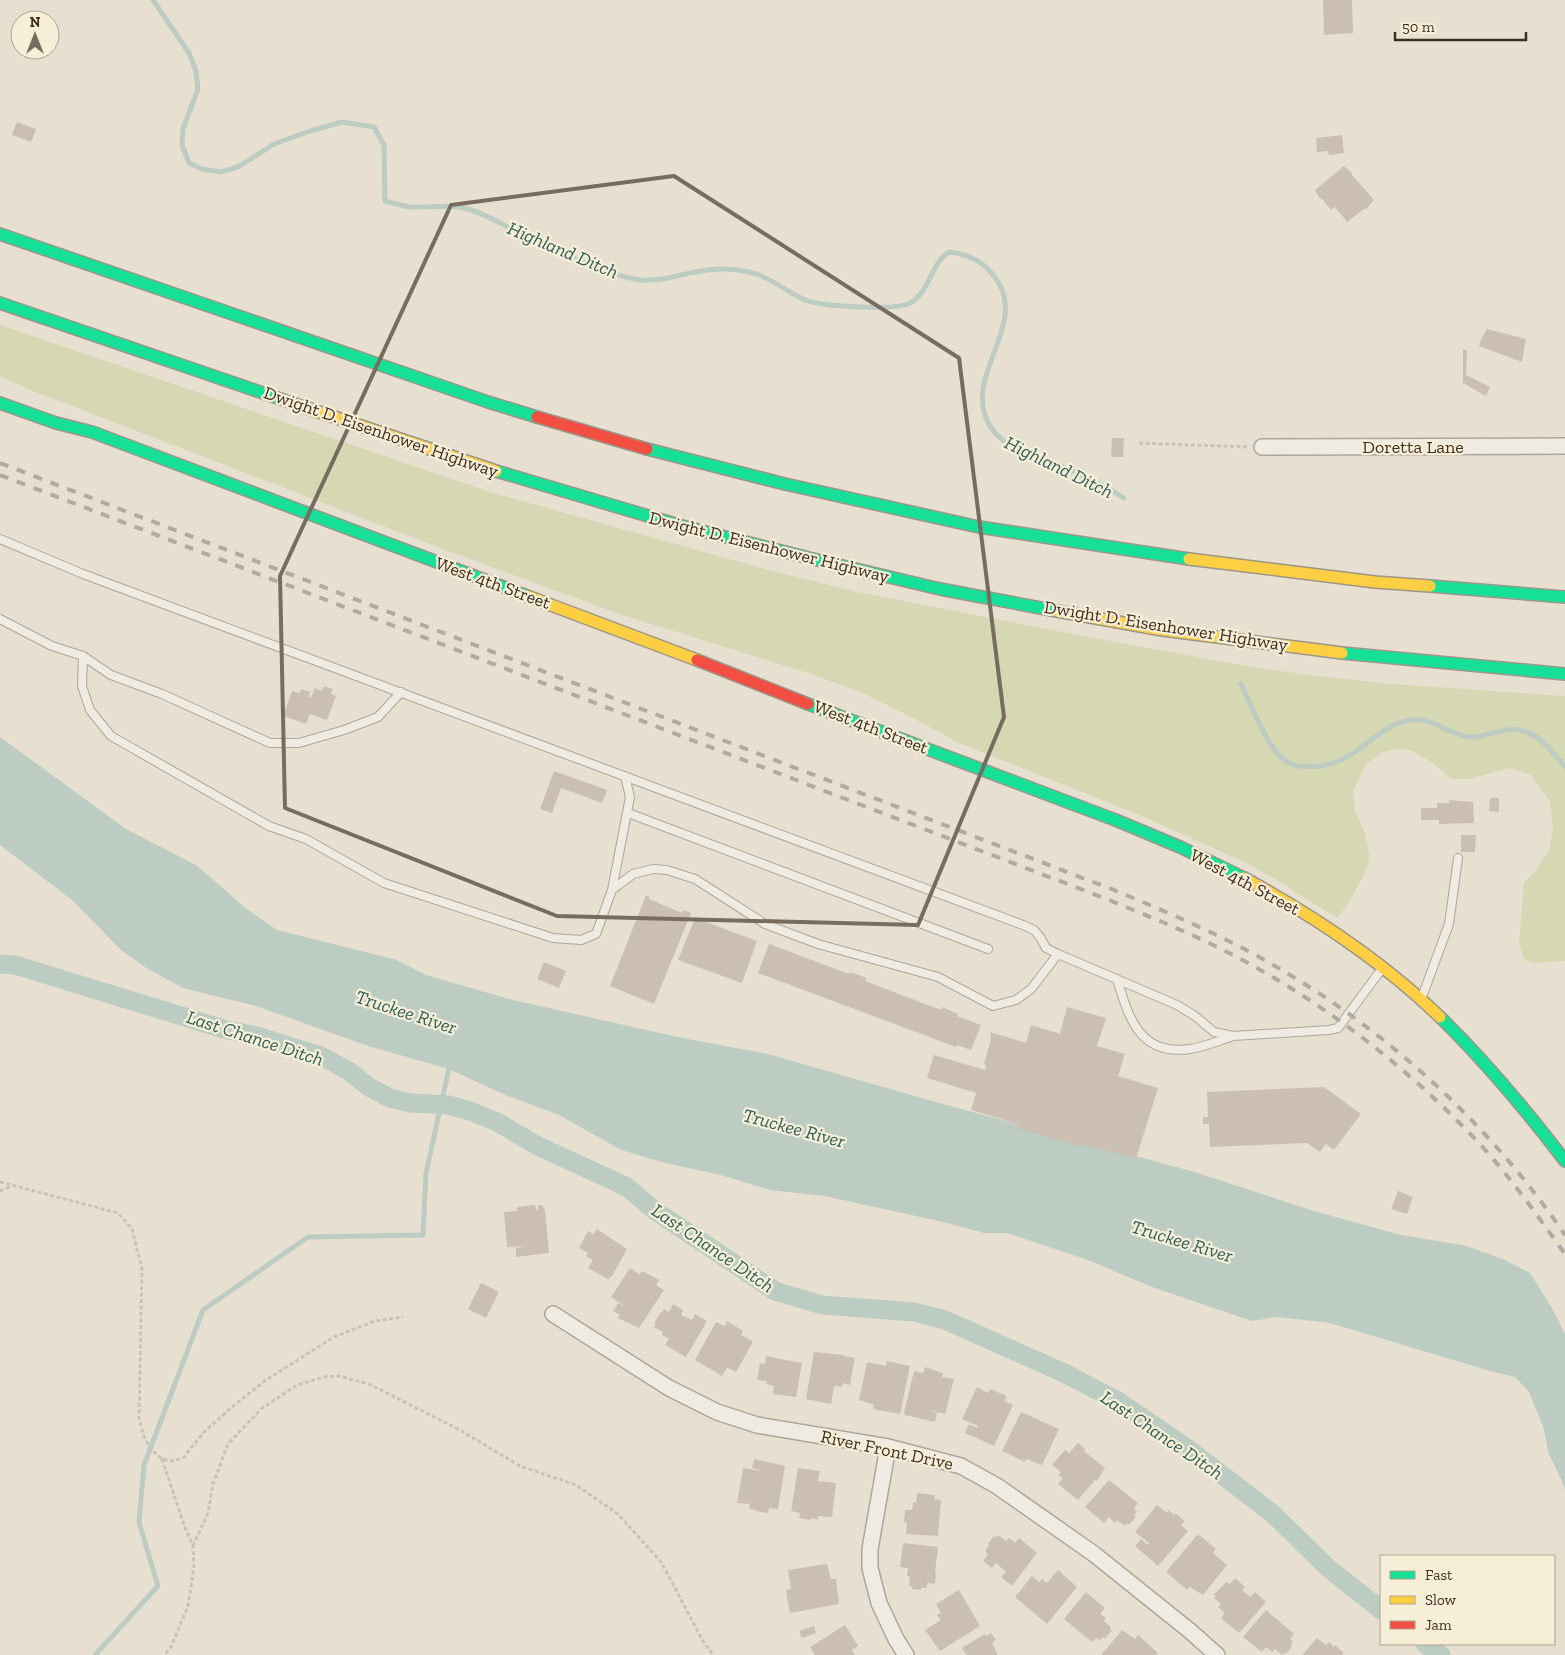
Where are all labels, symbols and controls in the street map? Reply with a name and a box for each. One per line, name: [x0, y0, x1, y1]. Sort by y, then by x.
north arrow: [10, 10, 60, 60]
scale bar: [1395, 10, 1526, 42]
text: N: [30, 14, 41, 31]
text: 50 m: [1402, 18, 1435, 36]
water label: Highland Ditch: [504, 216, 622, 284]
street label: Dwight D. Eisenhower Highway: [261, 381, 502, 483]
water label: Highland Ditch: [1001, 431, 1117, 503]
street label: Doretta Lane: [1362, 436, 1464, 458]
street label: Dwight D. Eisenhower Highway: [647, 506, 892, 588]
street label: West 4th Street: [432, 552, 554, 614]
street label: Dwight D. Eisenhower Highway: [1042, 596, 1290, 656]
street label: West 4th Street: [811, 695, 932, 759]
street label: West 4th Street: [1186, 844, 1304, 920]
water label: Truckee River: [353, 985, 460, 1039]
water label: Last Chance Ditch: [184, 1005, 326, 1071]
water label: Truckee River: [740, 1103, 848, 1153]
water label: Last Chance Ditch: [647, 1199, 779, 1297]
water label: Truckee River: [1129, 1215, 1236, 1267]
water label: Last Chance Ditch: [1096, 1386, 1228, 1484]
street label: River Front Drive: [819, 1425, 955, 1475]
legend: [1380, 1555, 1555, 1645]
text: Fast: [1425, 1566, 1453, 1584]
text: Slow: [1425, 1591, 1457, 1609]
text: Jam: [1425, 1616, 1452, 1634]

